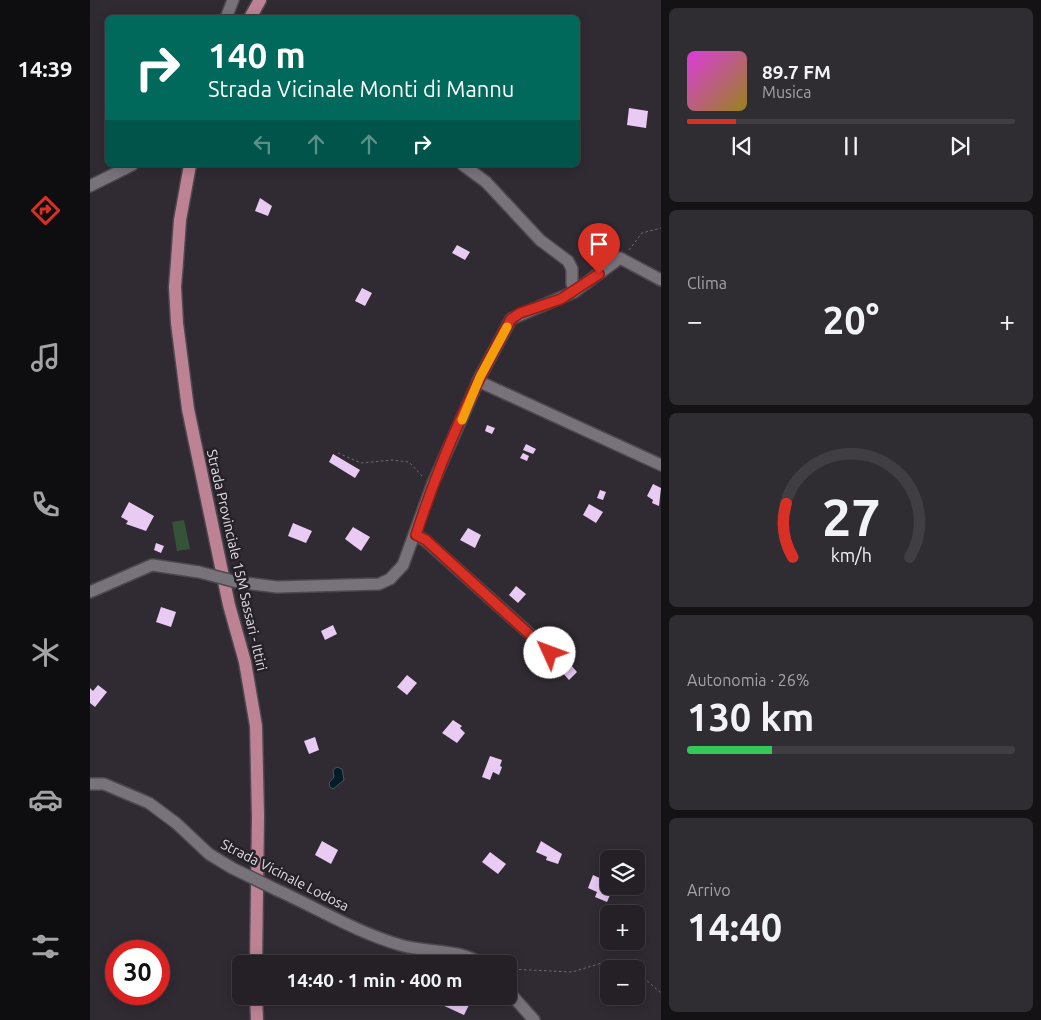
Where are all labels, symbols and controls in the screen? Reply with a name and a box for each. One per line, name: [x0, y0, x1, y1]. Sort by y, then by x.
icon: right: [125, 35, 190, 100]
text: 140 m: [208, 35, 306, 75]
text: 14:39: [17, 56, 73, 81]
text: 89.7 FM: [762, 61, 831, 83]
text: Strada Vicinale Monti di Mannu: [208, 76, 514, 101]
text: Musica: [762, 83, 812, 101]
icon: left: [249, 130, 277, 158]
icon: ahead: [302, 130, 330, 158]
icon: ahead: [355, 130, 383, 158]
icon: right: [408, 130, 436, 158]
icon: previous: [728, 132, 756, 160]
icon: pause: [837, 132, 865, 160]
icon: next: [946, 132, 974, 160]
icon: directions: [28, 193, 63, 228]
pin: [578, 223, 620, 274]
icon: arrive: [585, 230, 613, 258]
text: Clima: [687, 274, 727, 292]
text: 20°: [823, 299, 879, 341]
text: −: [687, 305, 703, 336]
text: +: [999, 305, 1015, 336]
icon: music: [28, 340, 63, 375]
street label: Strada Provinciale 15M Sassari - Ittiri: [204, 448, 270, 672]
icon: phone: [28, 487, 63, 522]
text: 27: [822, 488, 880, 546]
text: km/h: [830, 545, 872, 565]
position arrow: [523, 626, 575, 678]
icon: climate: [28, 635, 63, 670]
text: Autonomia · 26%: [687, 671, 809, 689]
text: 130 km: [687, 696, 814, 738]
icon: car: [28, 782, 63, 817]
street label: Strada Vicinale Lodosa: [218, 836, 352, 914]
map controls: [600, 850, 645, 1005]
button: layers: [600, 850, 645, 895]
text: Arrivo: [687, 881, 731, 899]
button: +: [600, 905, 645, 950]
text: 14:40: [687, 906, 782, 948]
icon: filters: [28, 929, 63, 964]
speed limit sign: 30: [105, 940, 170, 1005]
button: −: [600, 960, 645, 1005]
text: 14:40 · 1 min · 400 m: [287, 969, 462, 991]

